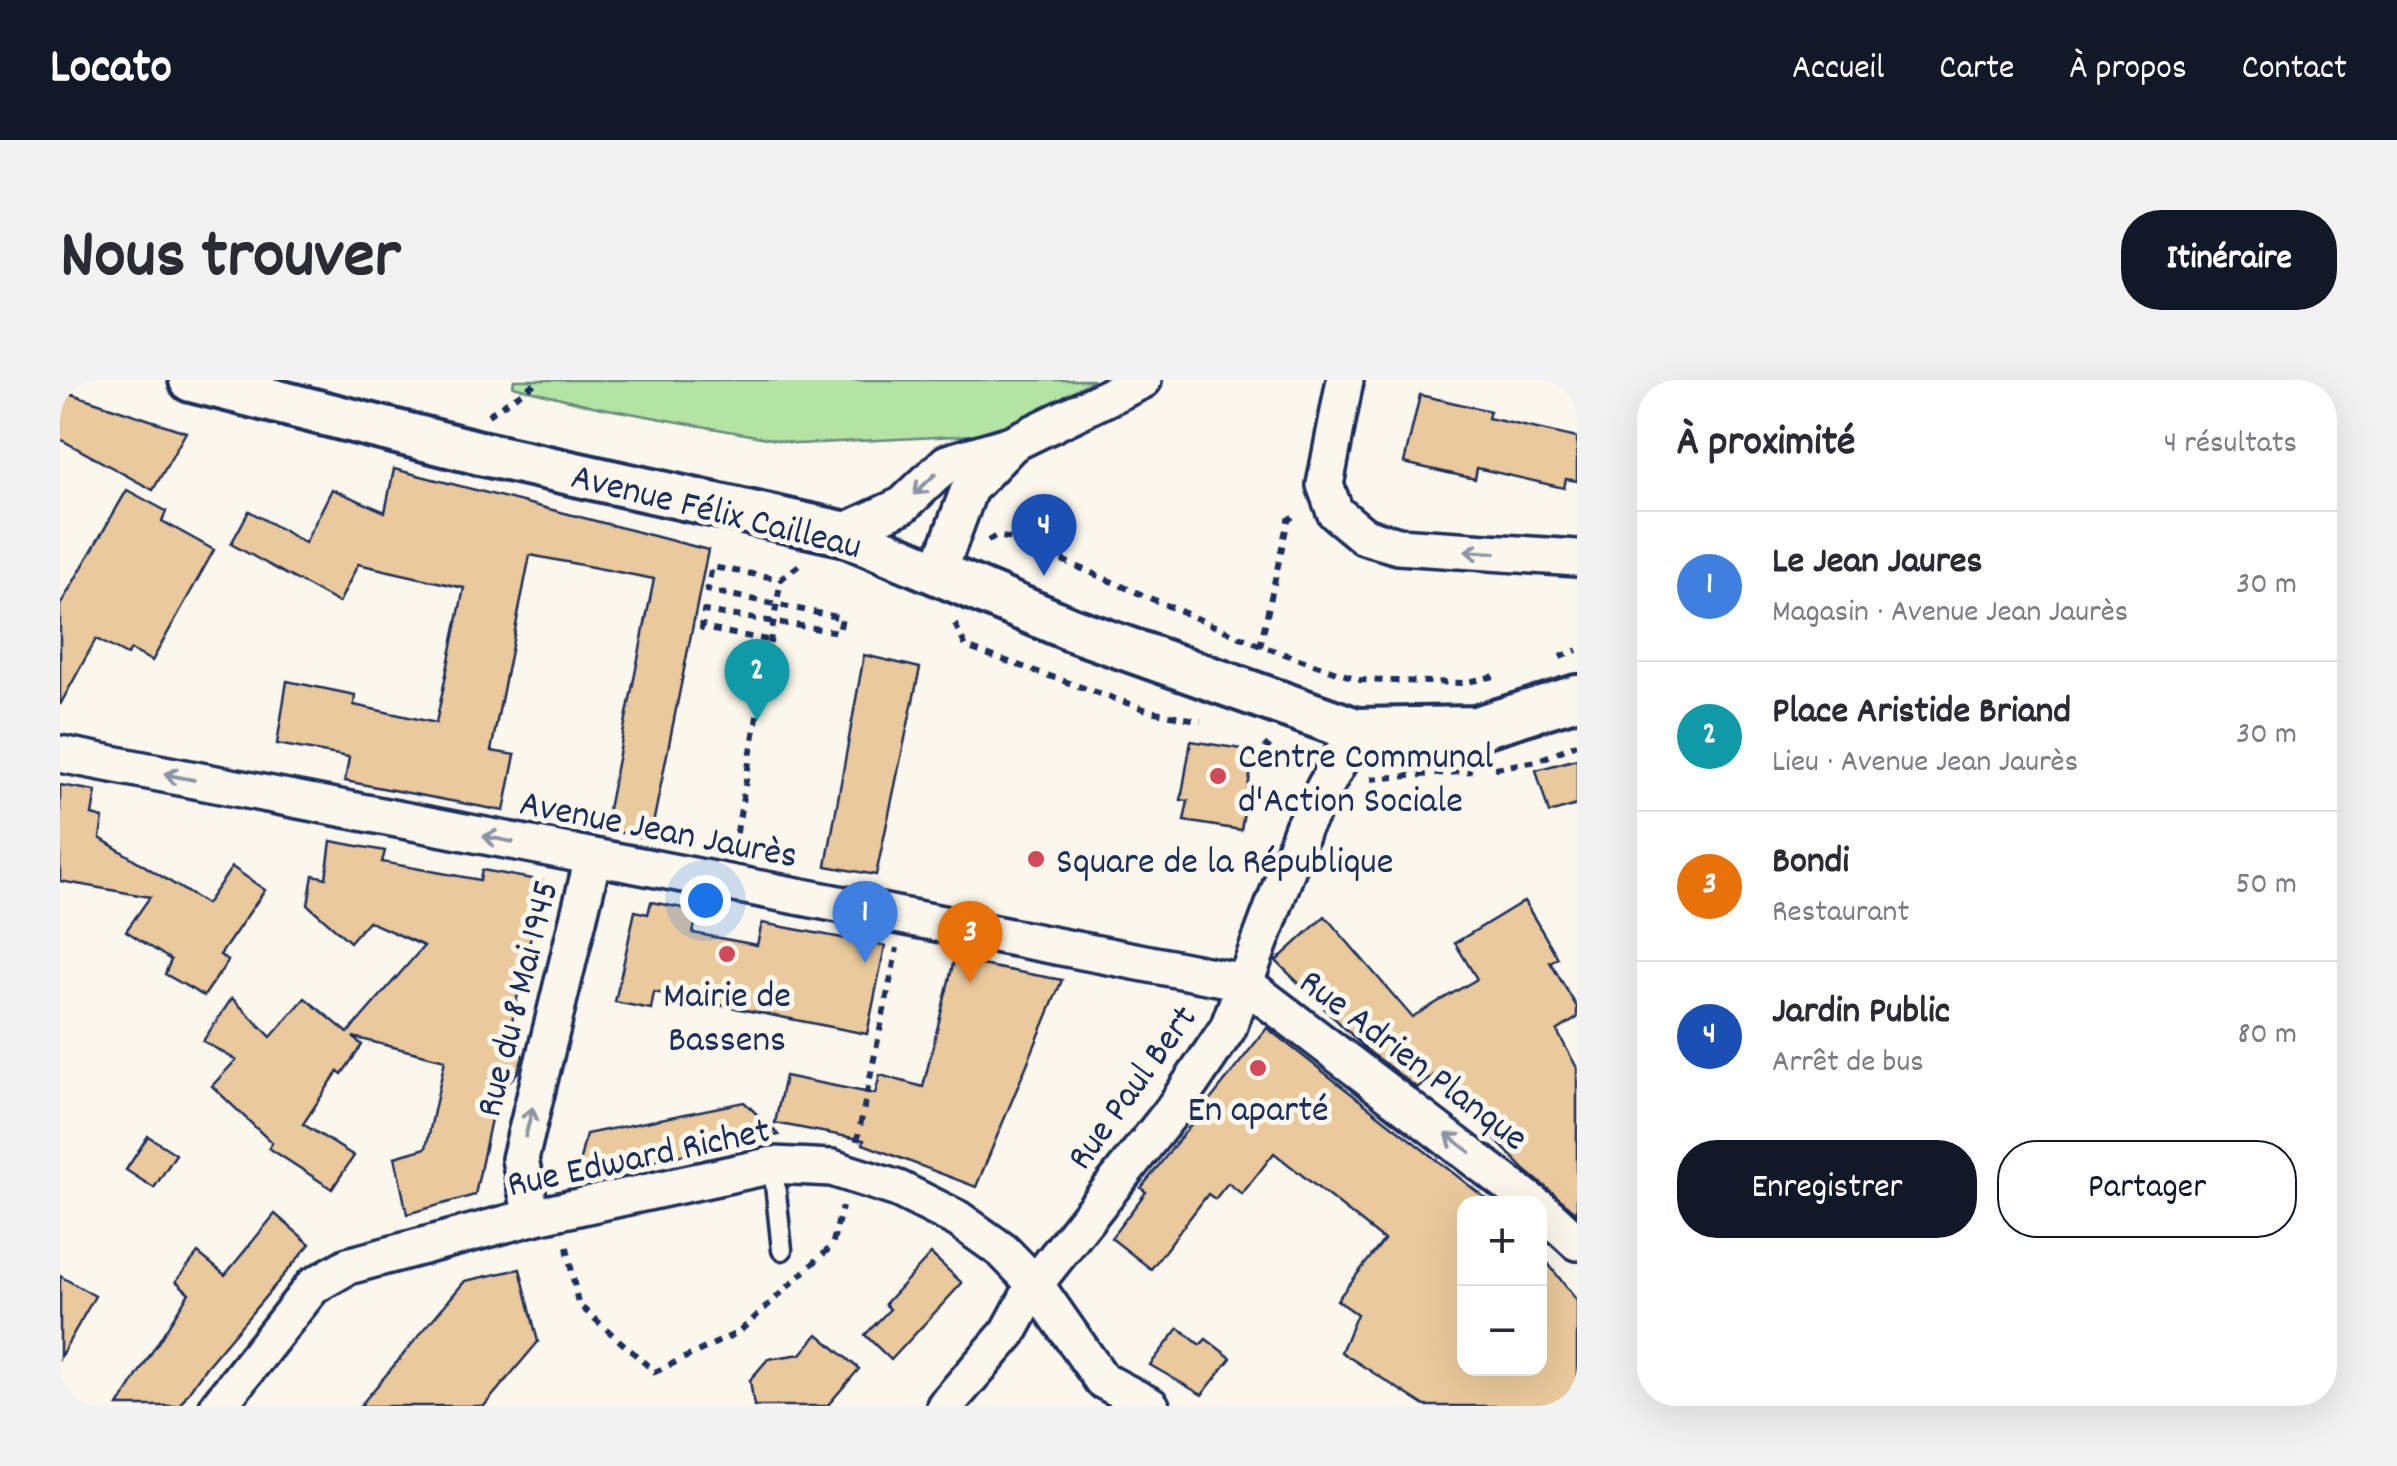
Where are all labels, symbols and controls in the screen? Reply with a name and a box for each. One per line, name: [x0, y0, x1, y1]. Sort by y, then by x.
text: Locato: [50, 36, 172, 105]
text: Accueil: [1792, 45, 1884, 95]
text: Carte: [1939, 45, 2014, 95]
text: À propos: [2069, 45, 2187, 95]
text: Contact: [2242, 45, 2347, 95]
text: Nous trouver: [60, 210, 400, 310]
button: Itinéraire: [2121, 210, 2337, 310]
text: À proximité: [1677, 415, 1855, 475]
text: 4 résultats: [2164, 422, 2297, 468]
street label: Avenue Félix Cailleau: [565, 452, 867, 577]
one-way arrow: [913, 472, 938, 496]
pin: 4: [1012, 494, 1076, 576]
text: Le Jean Jaures: [1772, 536, 1982, 591]
one-way arrow: [1464, 542, 1496, 561]
text: 1: [1706, 563, 1713, 609]
text: 30 m: [2236, 563, 2297, 609]
text: Magasin · Avenue Jean Jaurès: [1772, 591, 2128, 637]
pin: 2: [724, 638, 790, 721]
text: Place Aristide Briand: [1772, 686, 2071, 741]
text: 2: [1703, 713, 1716, 759]
text: 30 m: [2236, 713, 2297, 759]
place label: Centre Communal d'Action Sociale: [1238, 732, 1493, 831]
text: Lieu · Avenue Jean Jaurès: [1772, 741, 2078, 787]
marker: Centre Communal d'Action Sociale: [1207, 765, 1229, 787]
one-way arrow: [163, 767, 196, 786]
street label: Avenue Jean Jaurès: [514, 779, 802, 886]
one-way arrow: [483, 829, 515, 848]
text: Bondi: [1772, 836, 1849, 891]
place label: Square de la République: [1056, 837, 1393, 892]
marker: Square de la République: [1025, 848, 1047, 870]
text: 3: [1702, 863, 1717, 909]
text: 50 m: [2235, 863, 2297, 909]
street label: Rue du 8 Mai 1945: [464, 875, 576, 1123]
your location: [680, 875, 731, 926]
pin: 1: [832, 880, 898, 963]
text: Restaurant: [1772, 891, 1909, 937]
pin: 3: [938, 900, 1002, 983]
marker: Mairie de Bassens: [716, 943, 738, 965]
street label: Rue Adrien Planque: [1285, 958, 1538, 1167]
place label: Mairie de Bassens: [663, 971, 791, 1070]
text: Jardin Public: [1772, 986, 1950, 1041]
street label: Rue Paul Bert: [1056, 995, 1213, 1183]
text: 4: [1703, 1013, 1716, 1059]
text: 80 m: [2237, 1013, 2297, 1059]
text: Arrêt de bus: [1772, 1041, 1924, 1087]
marker: En aparté: [1247, 1057, 1269, 1079]
place label: En aparté: [1187, 1085, 1329, 1140]
street label: Rue Edward Richet: [503, 1106, 776, 1215]
one-way arrow: [521, 1107, 539, 1139]
one-way arrow: [1445, 1132, 1472, 1153]
button: Enregistrer: [1677, 1140, 1977, 1238]
button: Partager: [1997, 1140, 2297, 1238]
map controls: [1457, 1196, 1547, 1376]
button: +: [1457, 1196, 1547, 1286]
button: −: [1457, 1286, 1547, 1376]

